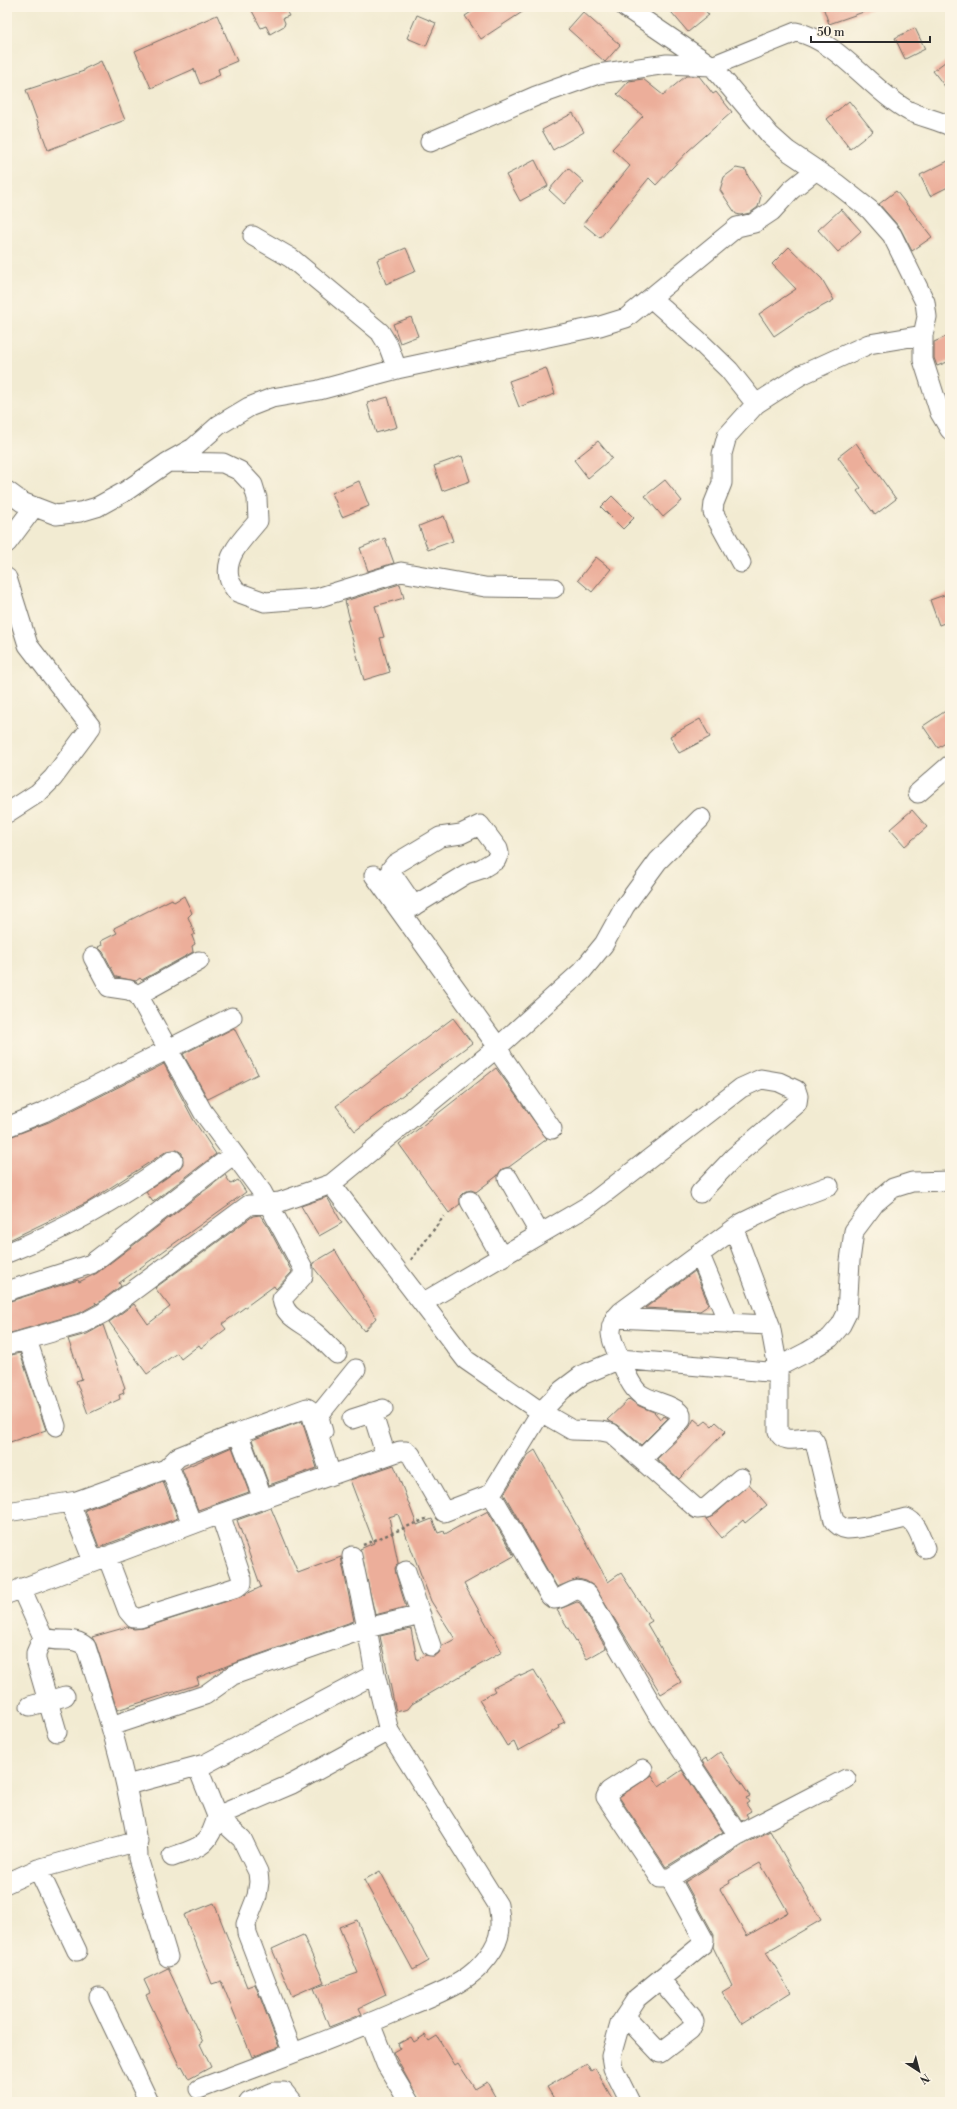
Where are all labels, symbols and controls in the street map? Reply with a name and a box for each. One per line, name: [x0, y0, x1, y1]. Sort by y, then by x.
scale bar: [811, 18, 930, 44]
text: 50 m: [817, 25, 845, 40]
north arrow: [899, 2051, 939, 2091]
text: N: [916, 2070, 932, 2087]

